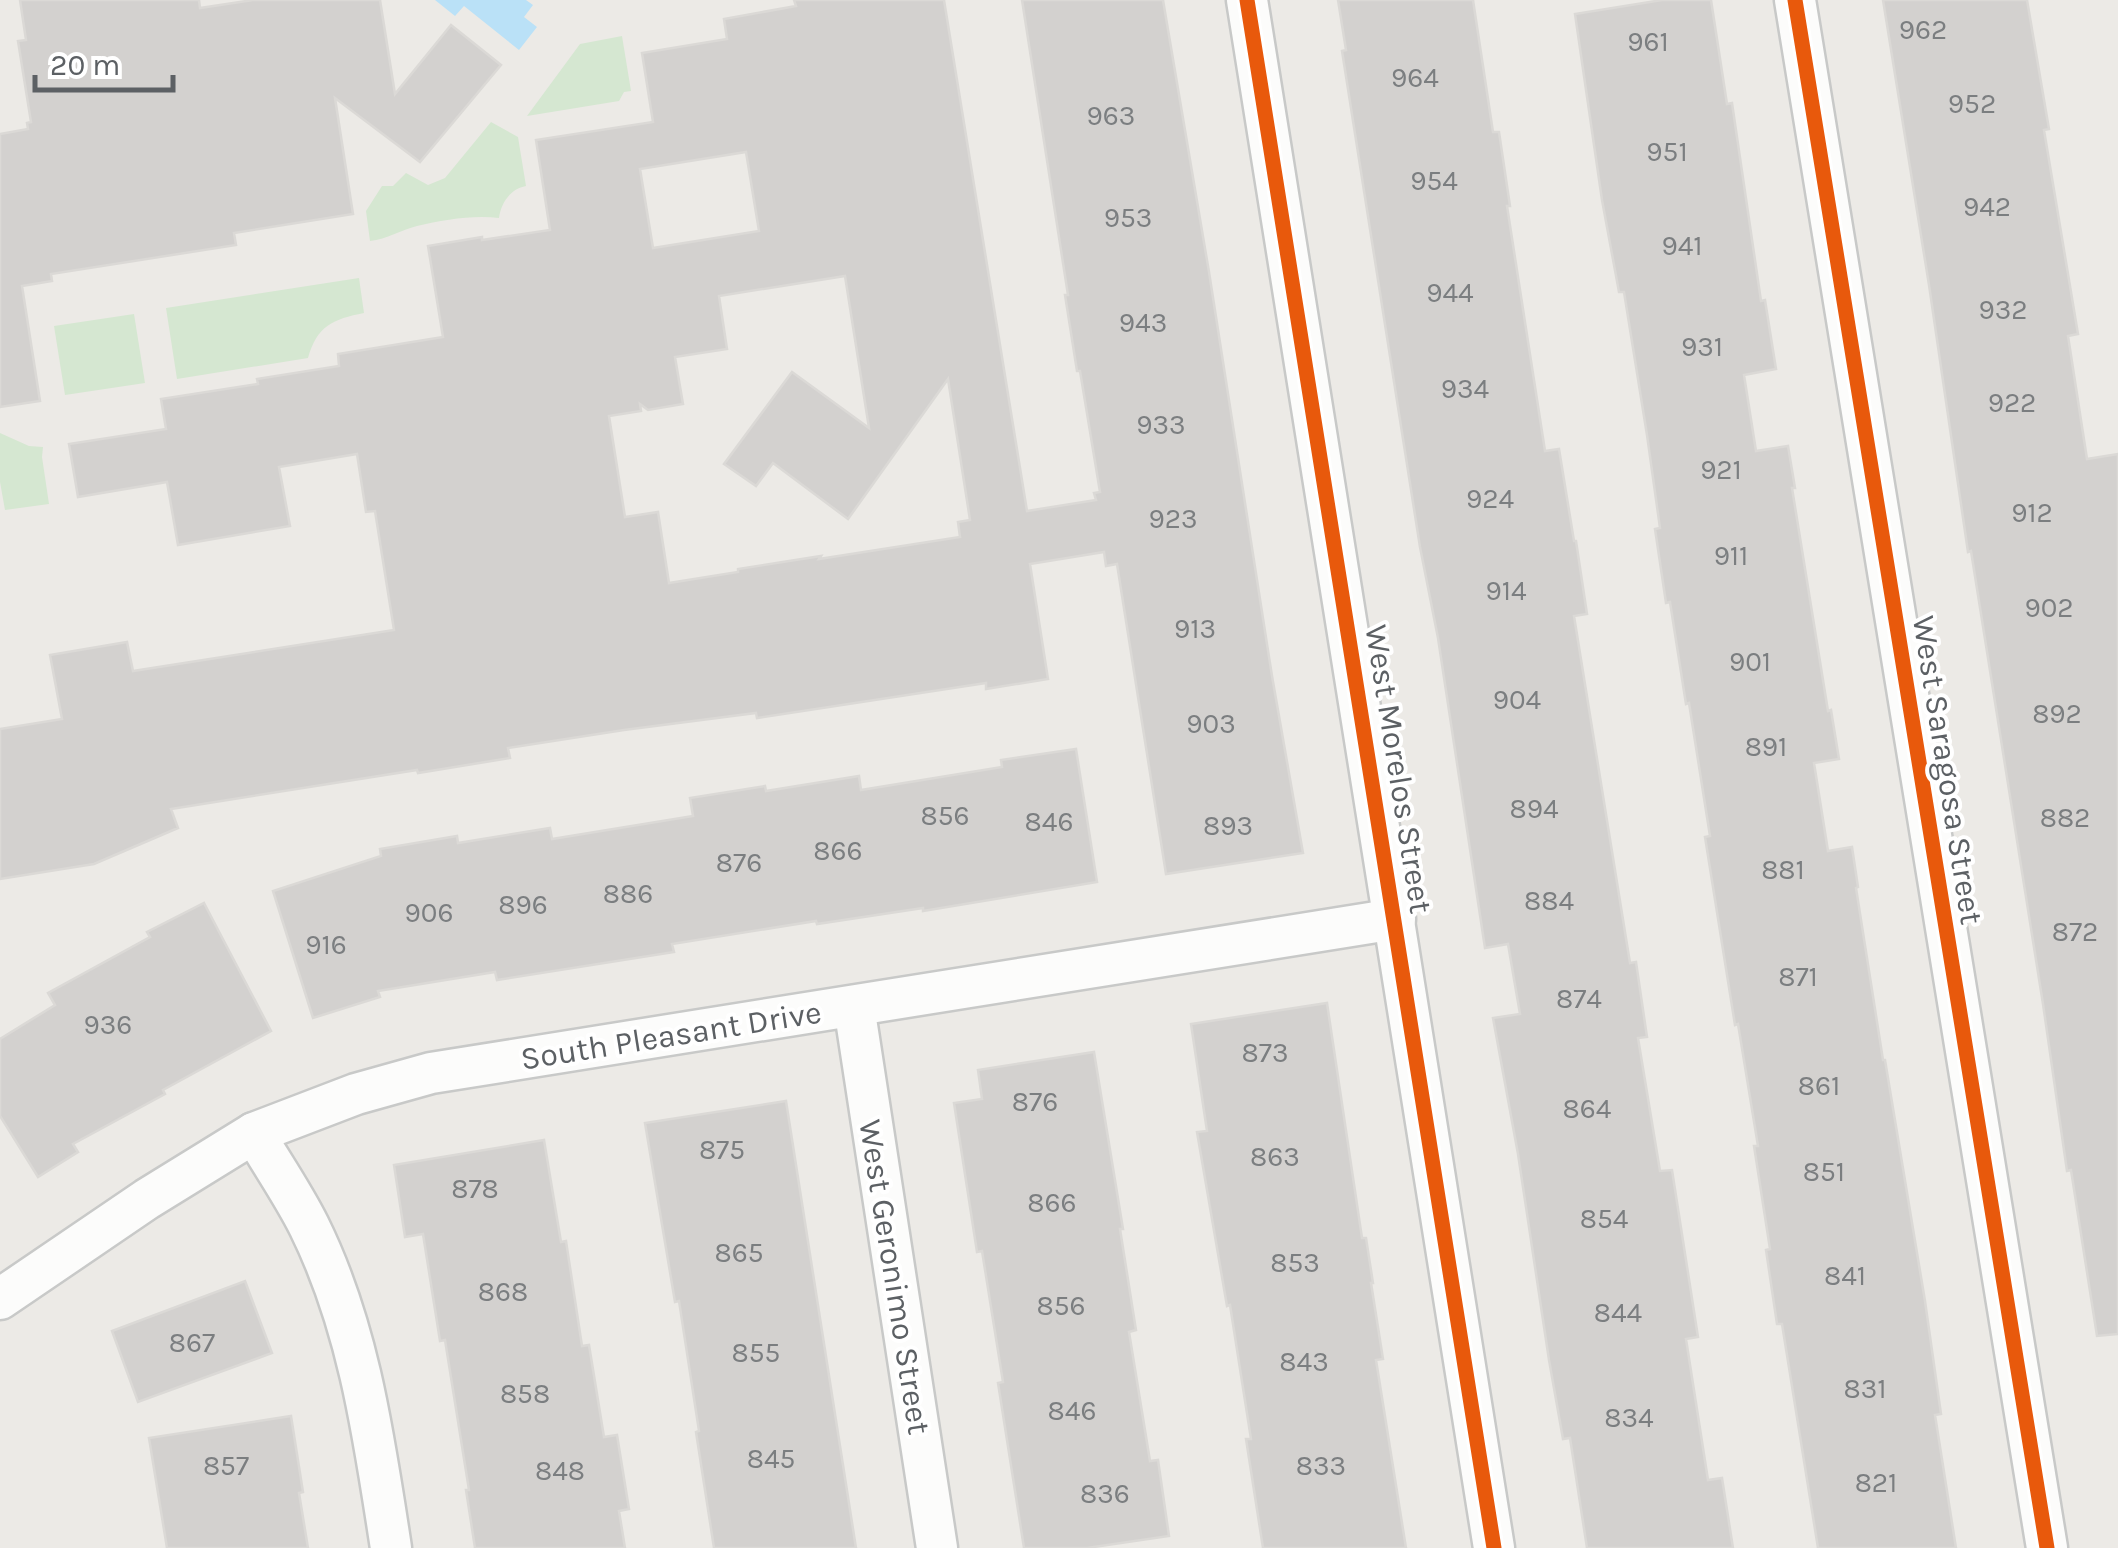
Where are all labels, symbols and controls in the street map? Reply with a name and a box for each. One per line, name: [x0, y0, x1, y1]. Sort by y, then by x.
house number: 962: [1899, 13, 1947, 46]
house number: 961: [1627, 25, 1669, 58]
scale bar: [35, 30, 172, 92]
text: 20 m: [50, 47, 120, 83]
house number: 964: [1391, 61, 1439, 94]
house number: 952: [1948, 87, 1996, 120]
house number: 963: [1087, 99, 1135, 132]
house number: 951: [1646, 135, 1688, 168]
house number: 954: [1410, 164, 1458, 197]
house number: 942: [1963, 190, 2011, 223]
house number: 953: [1104, 201, 1152, 234]
house number: 941: [1661, 229, 1703, 262]
house number: 944: [1426, 276, 1474, 309]
house number: 932: [1979, 293, 2028, 326]
house number: 943: [1119, 306, 1167, 339]
house number: 931: [1681, 330, 1723, 363]
house number: 934: [1441, 372, 1490, 405]
house number: 922: [1988, 386, 2036, 419]
house number: 933: [1136, 408, 1186, 441]
house number: 921: [1700, 453, 1742, 486]
house number: 924: [1466, 482, 1514, 515]
house number: 912: [2011, 496, 2053, 529]
house number: 923: [1149, 502, 1198, 535]
house number: 911: [1714, 539, 1748, 572]
house number: 914: [1485, 574, 1527, 607]
house number: 902: [2024, 591, 2074, 624]
house number: 913: [1174, 612, 1216, 645]
street label: West Saragosa Street: [1905, 613, 1990, 927]
street label: West Morelos Street: [1357, 622, 1440, 916]
house number: 901: [1729, 645, 1771, 678]
house number: 904: [1493, 683, 1542, 716]
house number: 892: [2032, 697, 2082, 730]
house number: 903: [1186, 707, 1236, 740]
house number: 891: [1745, 730, 1787, 763]
house number: 894: [1509, 792, 1559, 825]
house number: 856: [920, 799, 970, 832]
house number: 882: [2040, 801, 2090, 834]
house number: 846: [1025, 805, 1073, 838]
house number: 893: [1203, 809, 1253, 842]
house number: 866: [813, 834, 863, 867]
house number: 876: [716, 846, 762, 879]
house number: 881: [1761, 853, 1805, 886]
house number: 886: [603, 877, 653, 910]
house number: 884: [1524, 884, 1574, 917]
house number: 896: [498, 888, 548, 921]
house number: 906: [405, 896, 453, 929]
house number: 872: [2052, 915, 2098, 948]
house number: 916: [305, 928, 347, 961]
house number: 871: [1778, 960, 1818, 993]
house number: 874: [1556, 982, 1602, 1015]
street label: South Pleasant Drive: [518, 993, 824, 1078]
house number: 936: [84, 1008, 132, 1041]
house number: 873: [1242, 1036, 1288, 1069]
house number: 861: [1798, 1069, 1840, 1102]
house number: 876: [1012, 1085, 1058, 1118]
house number: 864: [1563, 1092, 1612, 1125]
street label: West Geronimo Street: [851, 1117, 938, 1437]
house number: 875: [699, 1133, 745, 1166]
house number: 863: [1250, 1140, 1300, 1173]
house number: 851: [1803, 1155, 1845, 1188]
house number: 878: [451, 1172, 499, 1205]
house number: 866: [1027, 1186, 1077, 1219]
house number: 854: [1580, 1202, 1629, 1235]
house number: 865: [714, 1236, 764, 1269]
house number: 853: [1270, 1246, 1320, 1279]
house number: 841: [1824, 1259, 1866, 1292]
house number: 868: [478, 1275, 528, 1308]
house number: 856: [1036, 1289, 1086, 1322]
house number: 844: [1594, 1296, 1643, 1329]
house number: 867: [169, 1326, 215, 1359]
house number: 855: [732, 1336, 780, 1369]
house number: 843: [1279, 1345, 1329, 1378]
house number: 831: [1844, 1372, 1887, 1405]
house number: 858: [500, 1377, 550, 1410]
house number: 846: [1048, 1394, 1096, 1427]
house number: 834: [1604, 1401, 1654, 1434]
house number: 845: [747, 1442, 795, 1475]
house number: 857: [203, 1449, 249, 1482]
house number: 833: [1296, 1449, 1346, 1482]
house number: 848: [535, 1454, 585, 1487]
house number: 821: [1855, 1466, 1897, 1499]
house number: 836: [1080, 1477, 1130, 1510]

